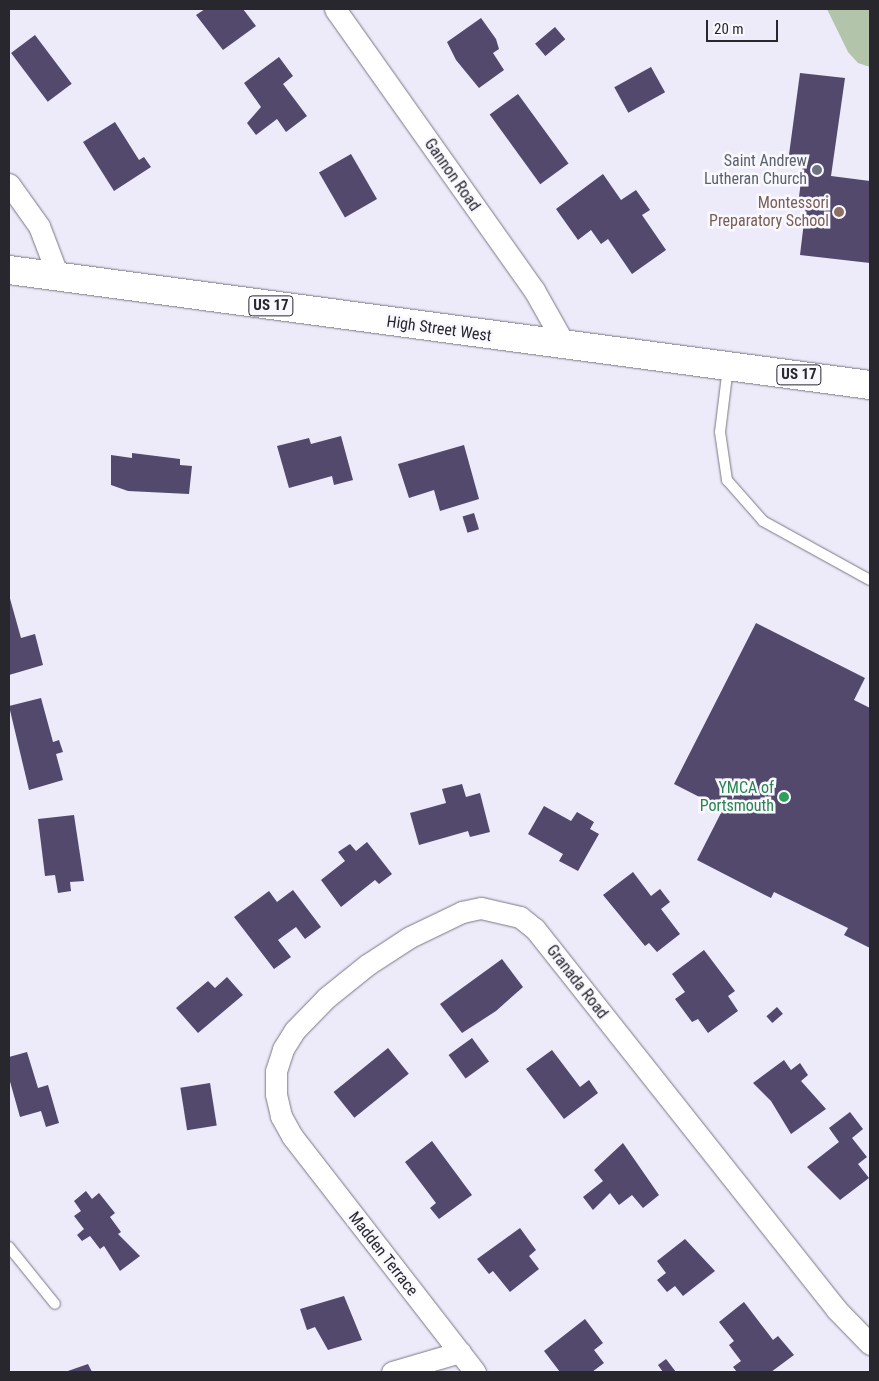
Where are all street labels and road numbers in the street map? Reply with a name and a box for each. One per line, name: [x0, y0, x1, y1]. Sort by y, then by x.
street label: Gannon Road: [420, 135, 484, 215]
road number: US 17: [247, 294, 295, 318]
street label: High Street West: [385, 312, 493, 346]
road number: US 17: [775, 362, 823, 388]
street label: Granada Road: [542, 941, 612, 1023]
street label: Madden Terrace: [344, 1208, 422, 1300]

